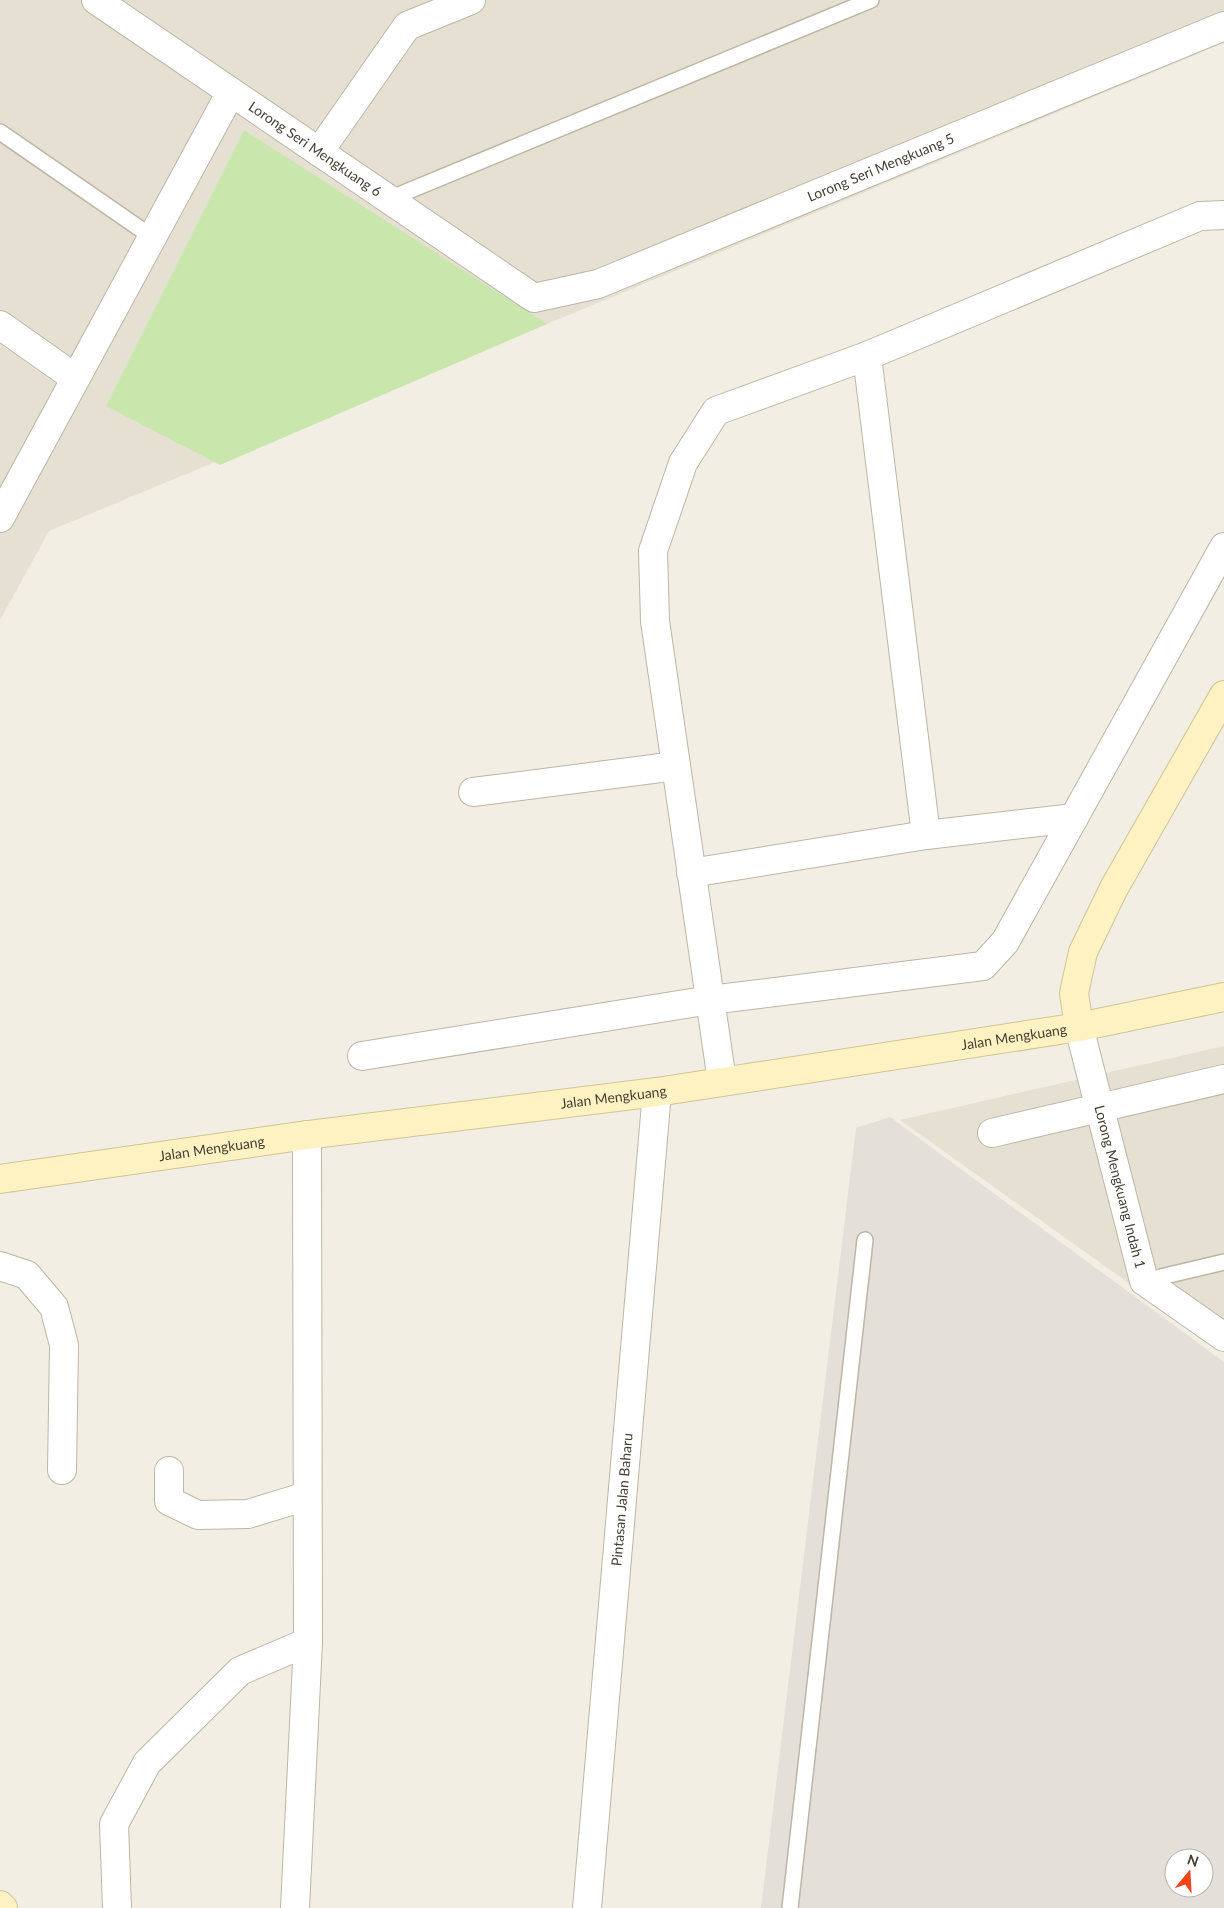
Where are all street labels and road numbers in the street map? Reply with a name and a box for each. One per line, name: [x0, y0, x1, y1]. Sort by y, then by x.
street label: Lorong Seri Mengkuang 6: [246, 97, 385, 200]
street label: Lorong Seri Mengkuang 5: [805, 129, 956, 205]
street label: Jalan Mengkuang: [960, 1020, 1068, 1053]
street label: Jalan Mengkuang: [560, 1082, 668, 1112]
street label: Lorong Mengkuang Indah 1: [1091, 1103, 1149, 1270]
street label: Jalan Mengkuang: [158, 1132, 266, 1164]
street label: Pintasan Jalan Baharu: [607, 1432, 636, 1567]

